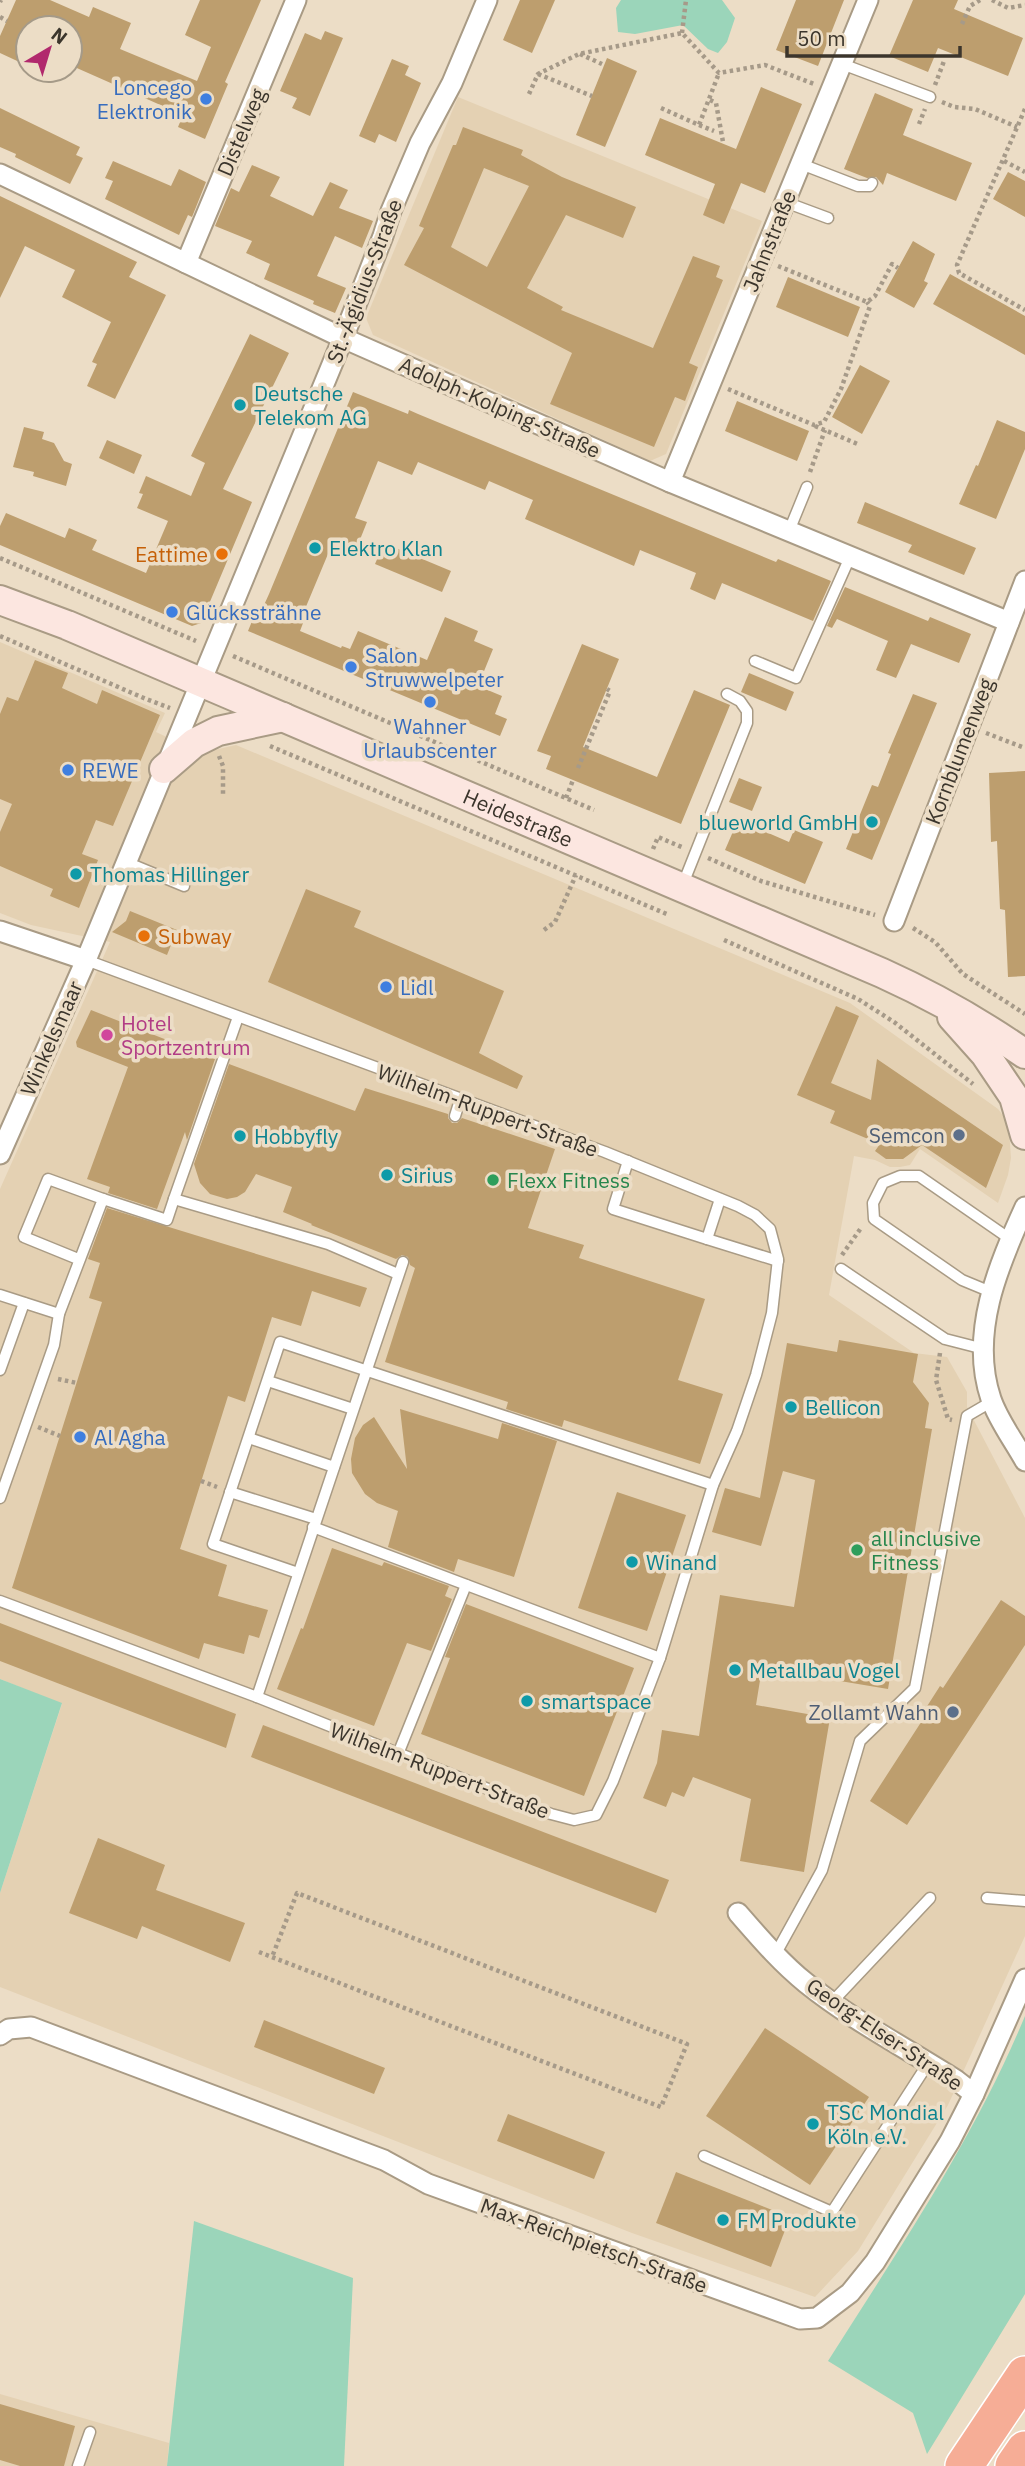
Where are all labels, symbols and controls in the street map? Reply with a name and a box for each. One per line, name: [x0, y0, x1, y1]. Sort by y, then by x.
north arrow: [14, 14, 84, 84]
scale bar: [787, 14, 960, 58]
text: N: [47, 22, 72, 49]
text: 50 m: [797, 24, 846, 52]
place label: Loncego Elektronik: [97, 73, 192, 125]
street label: Distelweg: [210, 84, 272, 180]
marker: Loncego Elektronik: [198, 91, 214, 107]
street label: Jahnstraße: [736, 186, 802, 296]
street label: St.-Ägidius-Straße: [320, 195, 408, 367]
street label: Adolph-Kolping-Straße: [395, 350, 605, 464]
place label: Deutsche Telekom AG: [254, 379, 367, 431]
marker: Deutsche Telekom AG: [232, 397, 248, 413]
place label: Elektro Klan: [329, 534, 443, 562]
place label: Eattime: [135, 540, 208, 568]
marker: Elektro Klan: [307, 540, 323, 556]
marker: Eattime: [214, 546, 230, 562]
place label: Glückssträhne: [186, 598, 321, 626]
marker: Glückssträhne: [164, 604, 180, 620]
place label: Salon Struwwelpeter: [365, 641, 504, 693]
marker: Salon Struwwelpeter: [343, 659, 359, 675]
street label: Kornblumenweg: [918, 674, 1000, 828]
marker: Wahner Urlaubscenter: [422, 694, 438, 710]
place label: Wahner Urlaubscenter: [363, 712, 497, 764]
place label: REWE: [82, 756, 139, 784]
marker: REWE: [60, 762, 76, 778]
street label: Heidestraße: [459, 782, 577, 853]
place label: blueworld GmbH: [698, 808, 858, 836]
marker: blueworld GmbH: [864, 814, 880, 830]
place label: Thomas Hillinger: [90, 860, 250, 888]
marker: Thomas Hillinger: [68, 866, 84, 882]
place label: Subway: [158, 922, 232, 950]
marker: Subway: [136, 928, 152, 944]
place label: Lidl: [400, 973, 434, 1001]
street label: Winkelsmaar: [13, 976, 89, 1100]
marker: Lidl: [378, 979, 394, 995]
place label: Hotel Sportzentrum: [121, 1009, 251, 1061]
marker: Hotel Sportzentrum: [99, 1027, 115, 1043]
street label: Wilhelm-Ruppert-Straße: [374, 1057, 602, 1163]
place label: Semcon: [869, 1121, 945, 1149]
place label: Hobbyfly: [254, 1122, 339, 1150]
marker: Semcon: [951, 1127, 967, 1143]
marker: Hobbyfly: [232, 1128, 248, 1144]
place label: Sirius: [401, 1161, 454, 1189]
place label: Flexx Fitness: [507, 1166, 630, 1194]
marker: Sirius: [379, 1167, 395, 1183]
marker: Flexx Fitness: [485, 1172, 501, 1188]
place label: Bellicon: [805, 1393, 881, 1421]
marker: Bellicon: [783, 1399, 799, 1415]
place label: Al Agha: [94, 1423, 166, 1451]
marker: Al Agha: [72, 1429, 88, 1445]
place label: all inclusive Fitness: [871, 1524, 981, 1576]
marker: all inclusive Fitness: [849, 1542, 865, 1558]
place label: Winand: [646, 1548, 717, 1576]
marker: Winand: [624, 1554, 640, 1570]
place label: Metallbau Vogel: [749, 1656, 900, 1684]
marker: Metallbau Vogel: [727, 1662, 743, 1678]
place label: smartspace: [541, 1687, 652, 1715]
marker: smartspace: [519, 1693, 535, 1709]
place label: Zollamt Wahn: [808, 1698, 939, 1726]
marker: Zollamt Wahn: [945, 1704, 961, 1720]
street label: Wilhelm-Ruppert-Straße: [326, 1715, 554, 1825]
street label: Georg-Elser-Straße: [801, 1971, 969, 2097]
place label: TSC Mondial Köln e.V.: [827, 2098, 944, 2150]
marker: TSC Mondial Köln e.V.: [805, 2116, 821, 2132]
street label: Max-Reichpietsch-Straße: [477, 2191, 711, 2299]
place label: FM Produkte: [737, 2206, 856, 2234]
marker: FM Produkte: [715, 2212, 731, 2228]

